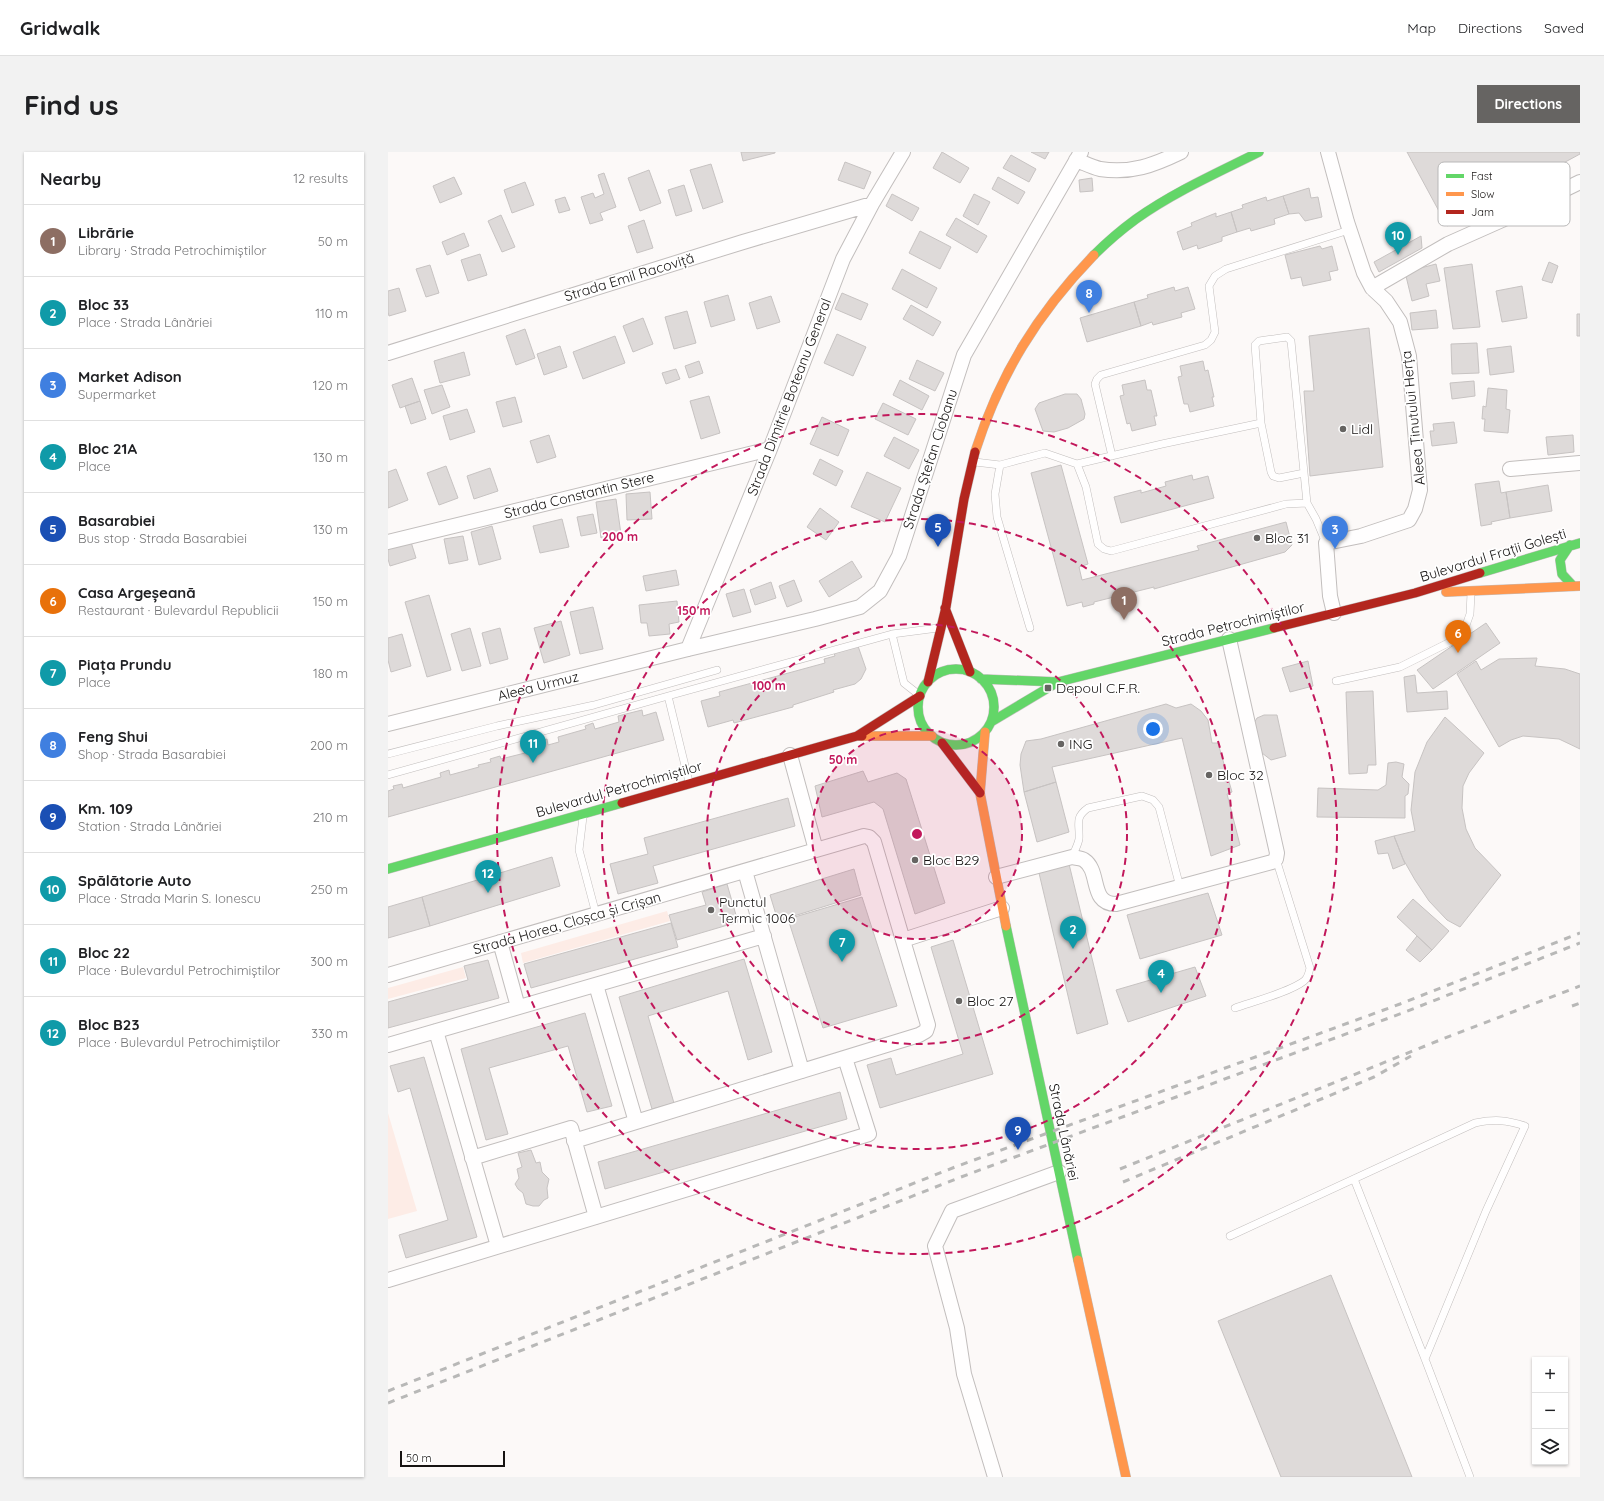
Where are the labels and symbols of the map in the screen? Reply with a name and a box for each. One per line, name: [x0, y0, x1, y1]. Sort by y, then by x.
legend: [1438, 162, 1570, 226]
text: Fast: [1471, 169, 1493, 183]
text: Slow: [1471, 187, 1495, 201]
text: Jam: [1471, 205, 1494, 219]
pin: 10: [1385, 222, 1411, 255]
street label: Strada Emil Racoviță: [562, 249, 696, 305]
pin: 8: [1076, 280, 1102, 313]
street label: Strada Dimitrie Boteanu General: [743, 296, 835, 498]
street label: Aleea Ținutului Herța: [1397, 350, 1429, 486]
street label: Strada Ștefan Ciobanu: [899, 386, 961, 532]
place label: Lidl: [1351, 420, 1373, 438]
marker: Lidl: [1338, 424, 1348, 434]
street label: Strada Constantin Stere: [502, 468, 656, 522]
pin: 5: [925, 514, 951, 547]
pin: 3: [1322, 516, 1348, 549]
street label: Bulevardul Frații Golești: [1418, 524, 1568, 586]
text: 200 m: [602, 529, 638, 544]
place label: Bloc 31: [1265, 529, 1309, 547]
marker: Bloc 31: [1252, 533, 1262, 543]
pin: 1: [1111, 587, 1137, 620]
street label: Strada Petrochimiștilor: [1160, 597, 1307, 650]
text: 150 m: [677, 603, 711, 618]
pin: 6: [1445, 620, 1471, 653]
street label: Aleea Urmuz: [495, 667, 581, 705]
text: 100 m: [752, 678, 786, 693]
place label: Depoul C.F.R.: [1056, 679, 1140, 697]
marker: Depoul C.F.R.: [1043, 683, 1053, 693]
your location: [1143, 719, 1163, 739]
pin: 11: [520, 730, 546, 763]
place label: ING: [1069, 735, 1092, 753]
marker: ING: [1056, 739, 1066, 749]
text: 50 m: [829, 752, 857, 767]
street label: Bulevardul Petrochimiștilor: [534, 756, 705, 821]
place label: Bloc 32: [1217, 766, 1264, 784]
marker: Bloc 32: [1204, 770, 1214, 780]
centre of rings: [910, 827, 924, 841]
place label: Bloc B29: [923, 851, 980, 869]
marker: Bloc B29: [910, 855, 920, 865]
pin: 12: [475, 860, 501, 893]
street label: Strada Horea, Cloșca și Crișan: [471, 888, 663, 958]
place label: Punctul Termic 1006: [719, 893, 796, 927]
marker: Punctul Termic 1006: [706, 905, 716, 915]
pin: 2: [1060, 916, 1086, 949]
pin: 7: [829, 929, 855, 962]
pin: 4: [1148, 960, 1174, 993]
place label: Bloc 27: [967, 992, 1013, 1010]
marker: Bloc 27: [954, 996, 964, 1006]
street label: Strada Lânăriei: [1045, 1082, 1083, 1182]
pin: 9: [1005, 1117, 1031, 1150]
scale bar: [400, 1449, 505, 1468]

